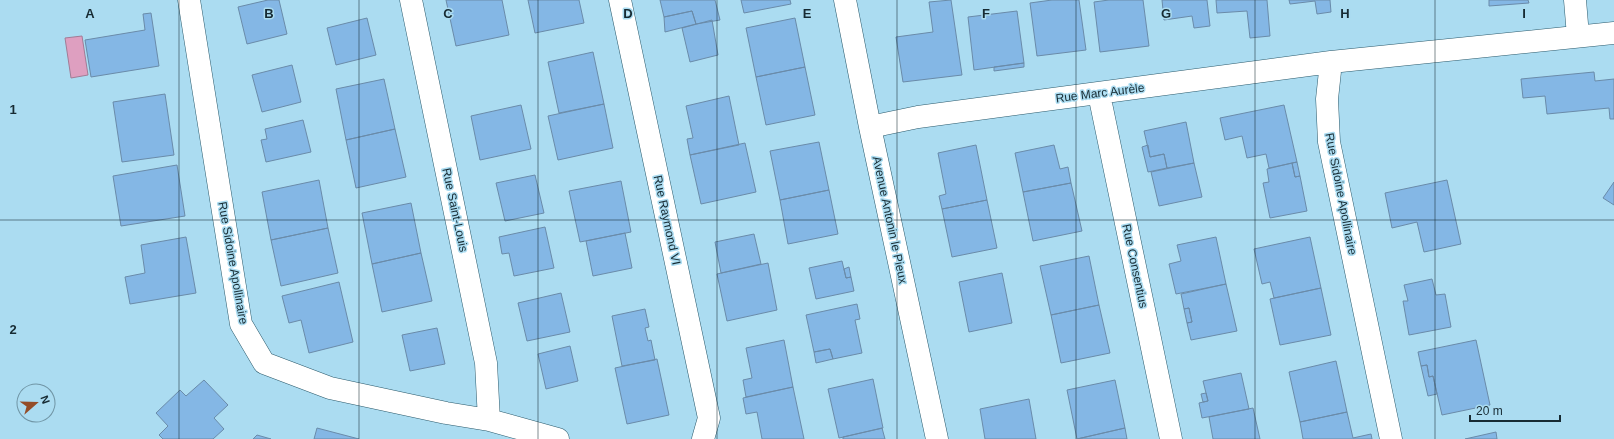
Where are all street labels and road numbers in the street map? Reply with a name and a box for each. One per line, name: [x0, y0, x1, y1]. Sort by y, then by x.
street label: Rue Marc Aurèle: [1055, 81, 1146, 105]
street label: Rue Sidoine Apollinaire: [1322, 132, 1360, 257]
street label: Avenue Antonin le Pieux: [870, 155, 910, 285]
street label: Rue Saint-Louis: [439, 167, 471, 253]
street label: Rue Raymond VI: [651, 174, 683, 266]
street label: Rue Sidoine Apollinaire: [215, 201, 251, 326]
street label: Rue Consentius: [1119, 223, 1151, 309]

